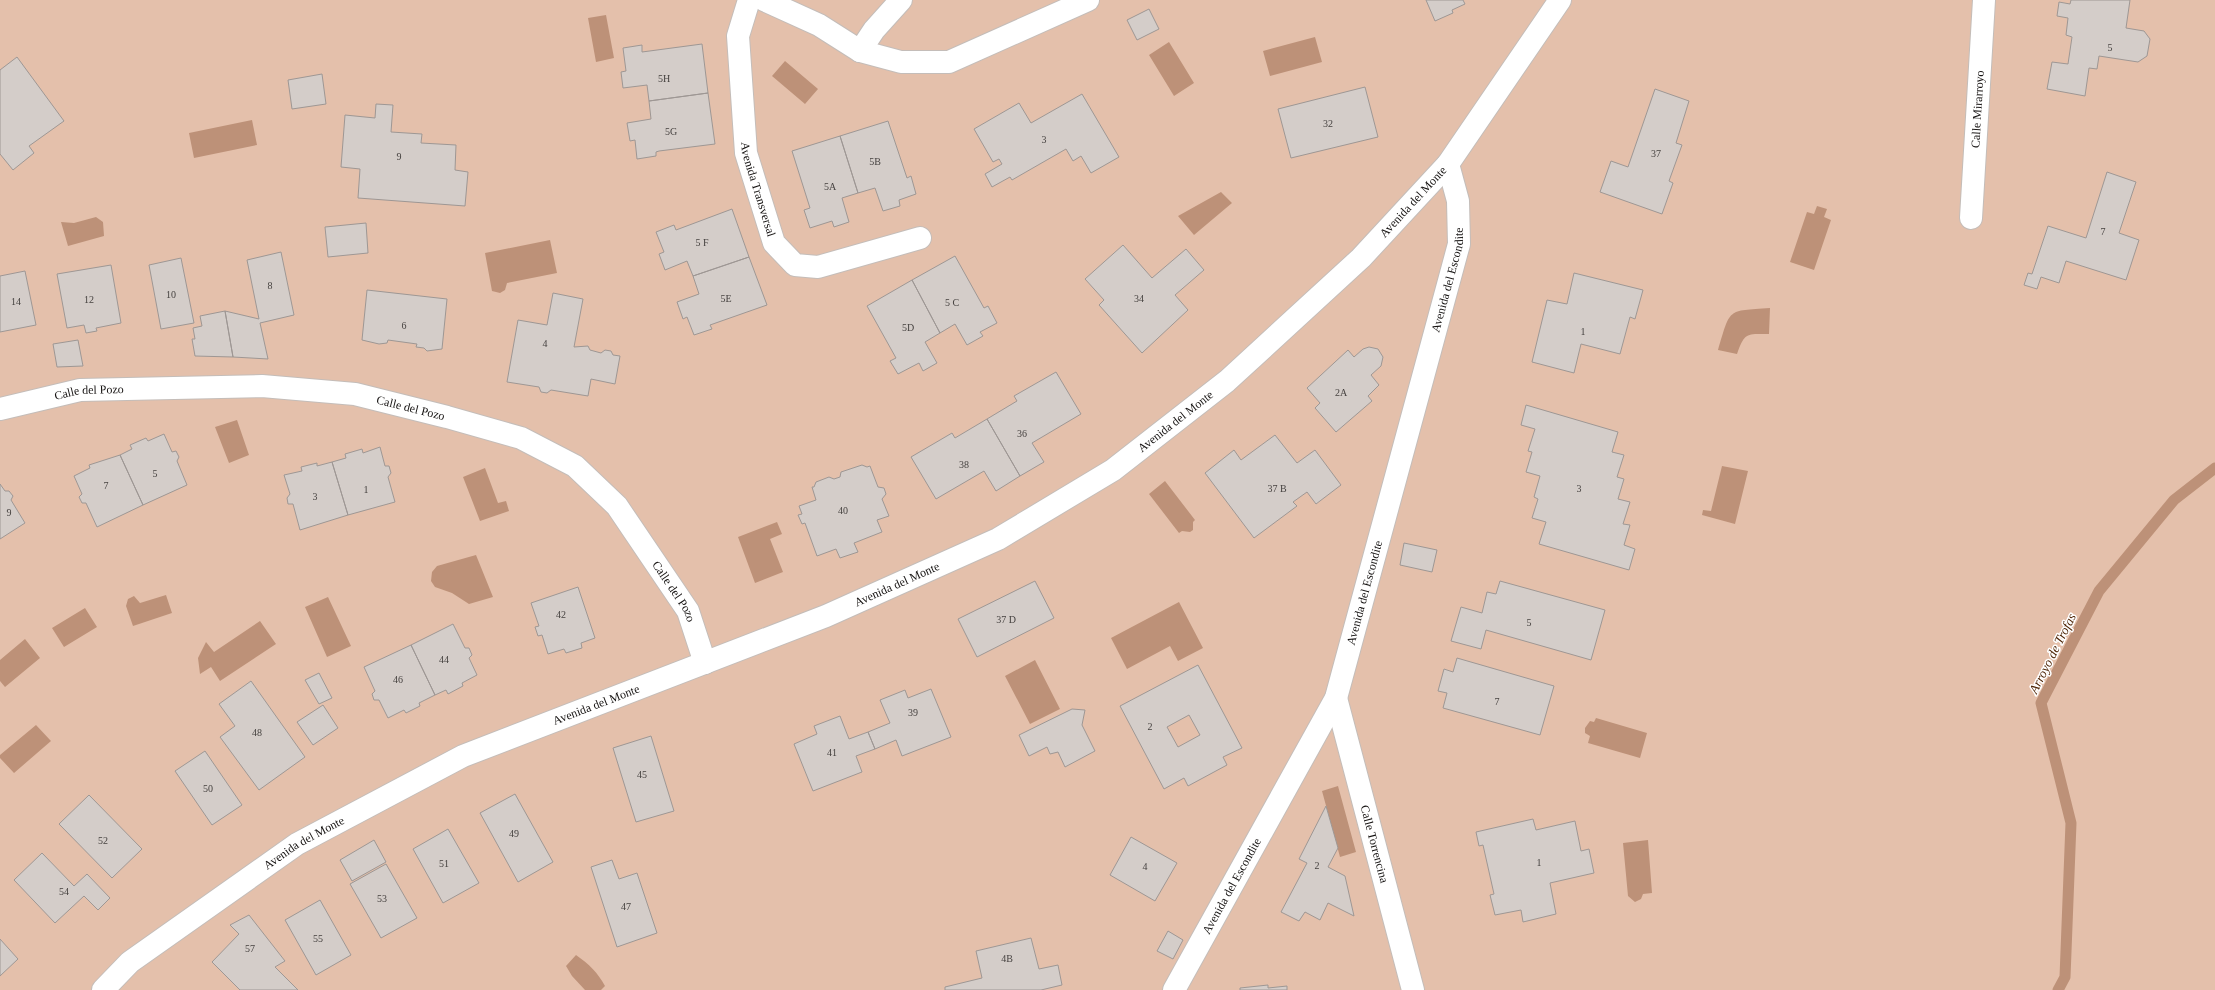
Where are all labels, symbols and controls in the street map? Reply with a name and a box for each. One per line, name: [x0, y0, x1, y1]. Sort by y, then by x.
house number: 5: [2108, 42, 2113, 53]
street label: Calle Mirarroyo: [1968, 70, 1987, 148]
house number: 5H: [658, 73, 670, 84]
house number: 32: [1323, 118, 1333, 129]
house number: 5G: [665, 126, 677, 137]
house number: 3: [1042, 134, 1047, 145]
street label: Avenida Transversal: [738, 142, 779, 239]
house number: 37: [1651, 148, 1661, 159]
house number: 9: [397, 151, 402, 162]
house number: 5B: [869, 156, 881, 167]
street label: Avenida del Monte: [1377, 163, 1449, 240]
house number: 5A: [824, 181, 837, 192]
house number: 7: [2101, 226, 2106, 237]
street label: Avenida del Escondite: [1428, 227, 1466, 334]
house number: 5 F: [695, 237, 709, 248]
house number: 8: [268, 280, 273, 291]
house number: 10: [166, 289, 176, 300]
house number: 5E: [720, 293, 732, 304]
house number: 34: [1134, 293, 1144, 304]
house number: 12: [84, 294, 94, 305]
house number: 14: [11, 296, 21, 307]
house number: 5 C: [945, 297, 959, 308]
house number: 6: [402, 320, 407, 331]
house number: 5D: [902, 322, 914, 333]
house number: 1: [1581, 326, 1586, 337]
house number: 4: [543, 338, 548, 349]
street label: Calle del Pozo: [53, 382, 124, 403]
house number: 2A: [1335, 387, 1348, 398]
street label: Avenida del Monte: [1135, 388, 1216, 455]
street label: Calle del Pozo: [375, 393, 446, 423]
house number: 36: [1017, 428, 1027, 439]
house number: 38: [959, 459, 969, 470]
house number: 5: [153, 468, 158, 479]
house number: 7: [104, 480, 109, 491]
house number: 37 B: [1267, 483, 1287, 494]
house number: 3: [1577, 483, 1582, 494]
house number: 1: [364, 484, 369, 495]
house number: 3: [313, 491, 318, 502]
house number: 40: [838, 505, 848, 516]
house number: 9: [7, 507, 12, 518]
street label: Avenida del Escondite: [1344, 539, 1385, 647]
street label: Calle del Pozo: [649, 558, 698, 624]
street label: Avenida del Monte: [852, 559, 942, 609]
house number: 42: [556, 609, 566, 620]
water label: Arroyo de Trofas: [2025, 611, 2079, 697]
house number: 37 D: [996, 614, 1016, 625]
house number: 5: [1527, 617, 1532, 628]
house number: 44: [439, 654, 449, 665]
house number: 46: [393, 674, 403, 685]
street label: Avenida del Monte: [551, 682, 642, 728]
house number: 7: [1495, 696, 1500, 707]
house number: 39: [908, 707, 918, 718]
house number: 2: [1148, 721, 1153, 732]
house number: 48: [252, 727, 262, 738]
house number: 41: [827, 747, 837, 758]
house number: 45: [637, 769, 647, 780]
house number: 50: [203, 783, 213, 794]
street label: Calle Torrencina: [1358, 804, 1392, 885]
street label: Avenida del Monte: [261, 813, 347, 872]
house number: 49: [509, 828, 519, 839]
house number: 52: [98, 835, 108, 846]
street label: Avenida del Escondite: [1199, 835, 1264, 936]
house number: 1: [1537, 857, 1542, 868]
house number: 51: [439, 858, 449, 869]
house number: 2: [1315, 860, 1320, 871]
house number: 4: [1143, 861, 1148, 872]
house number: 54: [59, 886, 69, 897]
house number: 53: [377, 893, 387, 904]
house number: 47: [621, 901, 631, 912]
house number: 55: [313, 933, 323, 944]
house number: 57: [245, 943, 255, 954]
house number: 4B: [1001, 953, 1013, 964]

